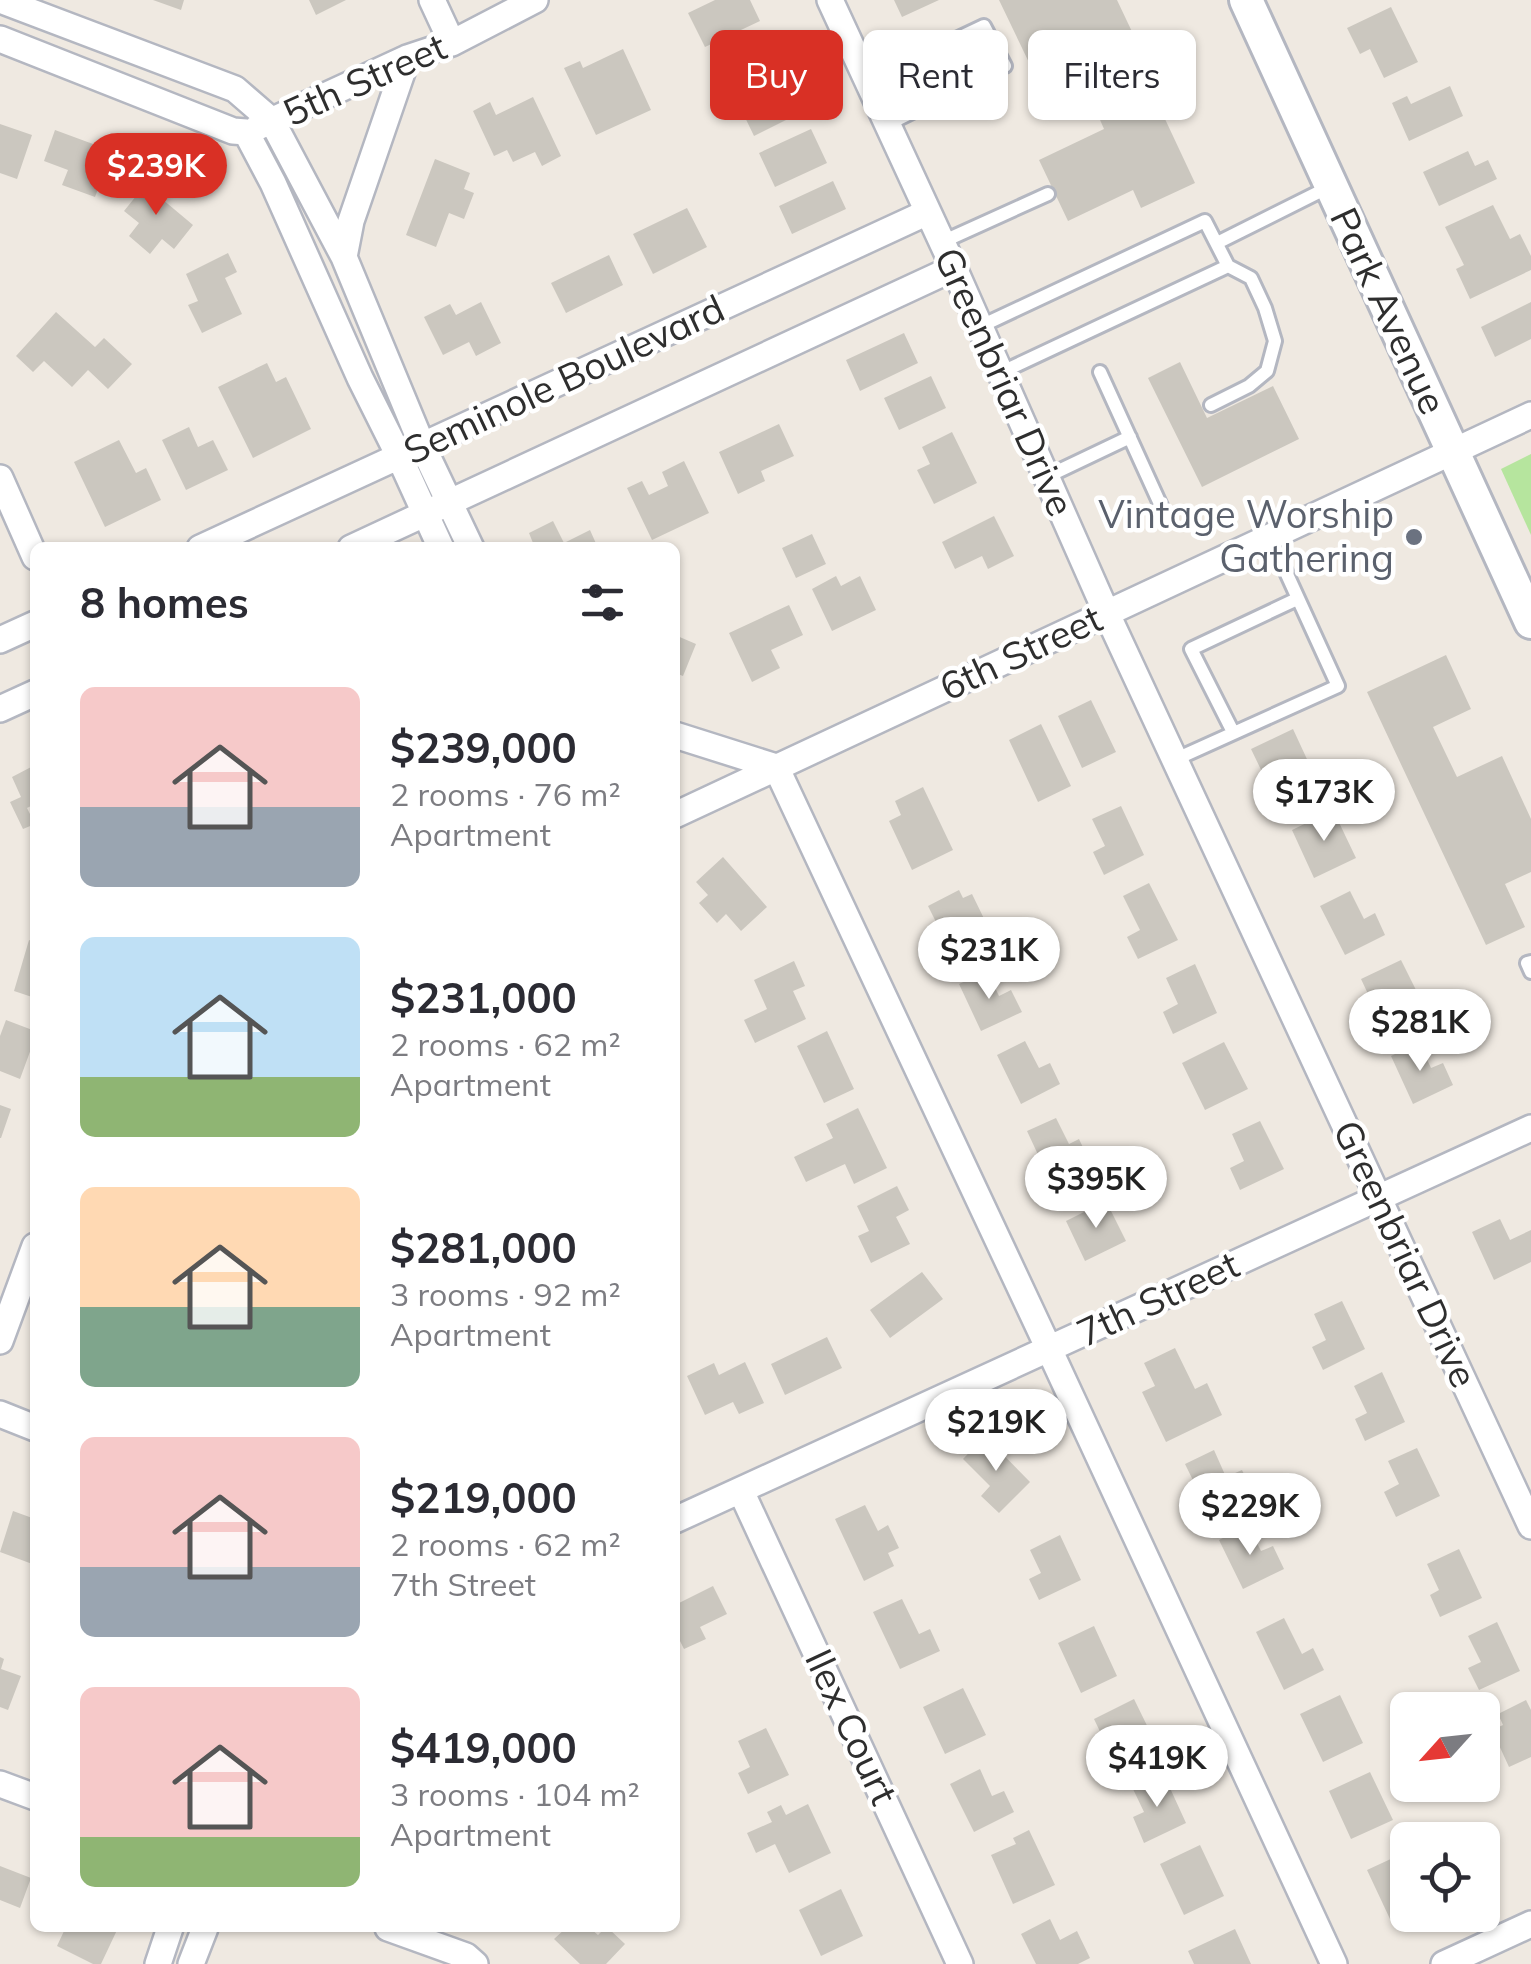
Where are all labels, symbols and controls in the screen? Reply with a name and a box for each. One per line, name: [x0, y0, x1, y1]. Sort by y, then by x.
street label: 5th Street: [276, 22, 454, 136]
chip: Buy: [710, 30, 843, 120]
chip: Rent: [863, 30, 1008, 120]
chip: Filters: [1028, 30, 1196, 120]
pin: $239K: [86, 133, 226, 218]
text: $239K: [107, 145, 205, 185]
street label: Park Avenue: [1320, 200, 1458, 421]
street label: Greenbriar Drive: [924, 240, 1086, 523]
street label: Seminole Boulevard: [396, 284, 732, 474]
place label: Vintage Worship Gathering: [1098, 490, 1394, 582]
marker: Vintage Worship Gathering: [1403, 526, 1425, 548]
icon: filters: [575, 575, 630, 630]
text: 8 homes: [80, 576, 249, 629]
street label: 6th Street: [932, 594, 1109, 710]
text: $239,000: [390, 721, 577, 774]
icon: home: [160, 727, 280, 847]
pin: $173K: [1254, 759, 1394, 844]
text: $173K: [1275, 771, 1373, 811]
text: 2 rooms · 76 m²: [390, 774, 621, 814]
text: Apartment: [390, 814, 551, 854]
pin: $231K: [919, 917, 1059, 1002]
text: $231K: [940, 929, 1038, 969]
text: $231,000: [390, 971, 577, 1024]
icon: home: [160, 977, 280, 1097]
pin: $281K: [1350, 989, 1490, 1074]
text: $281K: [1371, 1001, 1469, 1041]
text: 2 rooms · 62 m²: [390, 1024, 621, 1064]
text: Apartment: [390, 1064, 551, 1104]
street label: Greenbriar Drive: [1323, 1113, 1489, 1395]
pin: $395K: [1026, 1146, 1166, 1231]
text: $395K: [1047, 1158, 1145, 1198]
text: $281,000: [390, 1221, 577, 1274]
icon: home: [160, 1227, 280, 1347]
street label: 7th Street: [1069, 1240, 1246, 1356]
text: 3 rooms · 92 m²: [390, 1274, 621, 1314]
text: Apartment: [390, 1314, 551, 1354]
pin: $219K: [926, 1389, 1066, 1474]
text: $219K: [947, 1401, 1045, 1441]
text: $219,000: [390, 1471, 577, 1524]
pin: $229K: [1180, 1473, 1320, 1558]
icon: home: [160, 1477, 280, 1597]
text: $229K: [1201, 1485, 1299, 1525]
text: 2 rooms · 62 m²: [390, 1524, 621, 1564]
text: 7th Street: [390, 1564, 536, 1604]
street label: Ilex Court: [795, 1641, 909, 1812]
north arrow: [1390, 1692, 1500, 1802]
map controls: [1390, 1692, 1500, 1932]
text: $419,000: [390, 1721, 577, 1774]
pin: $419K: [1087, 1725, 1227, 1810]
icon: home: [160, 1727, 280, 1847]
text: $419K: [1108, 1737, 1206, 1777]
text: 3 rooms · 104 m²: [390, 1774, 640, 1814]
text: Apartment: [390, 1814, 551, 1854]
button: locate: [1390, 1822, 1500, 1932]

